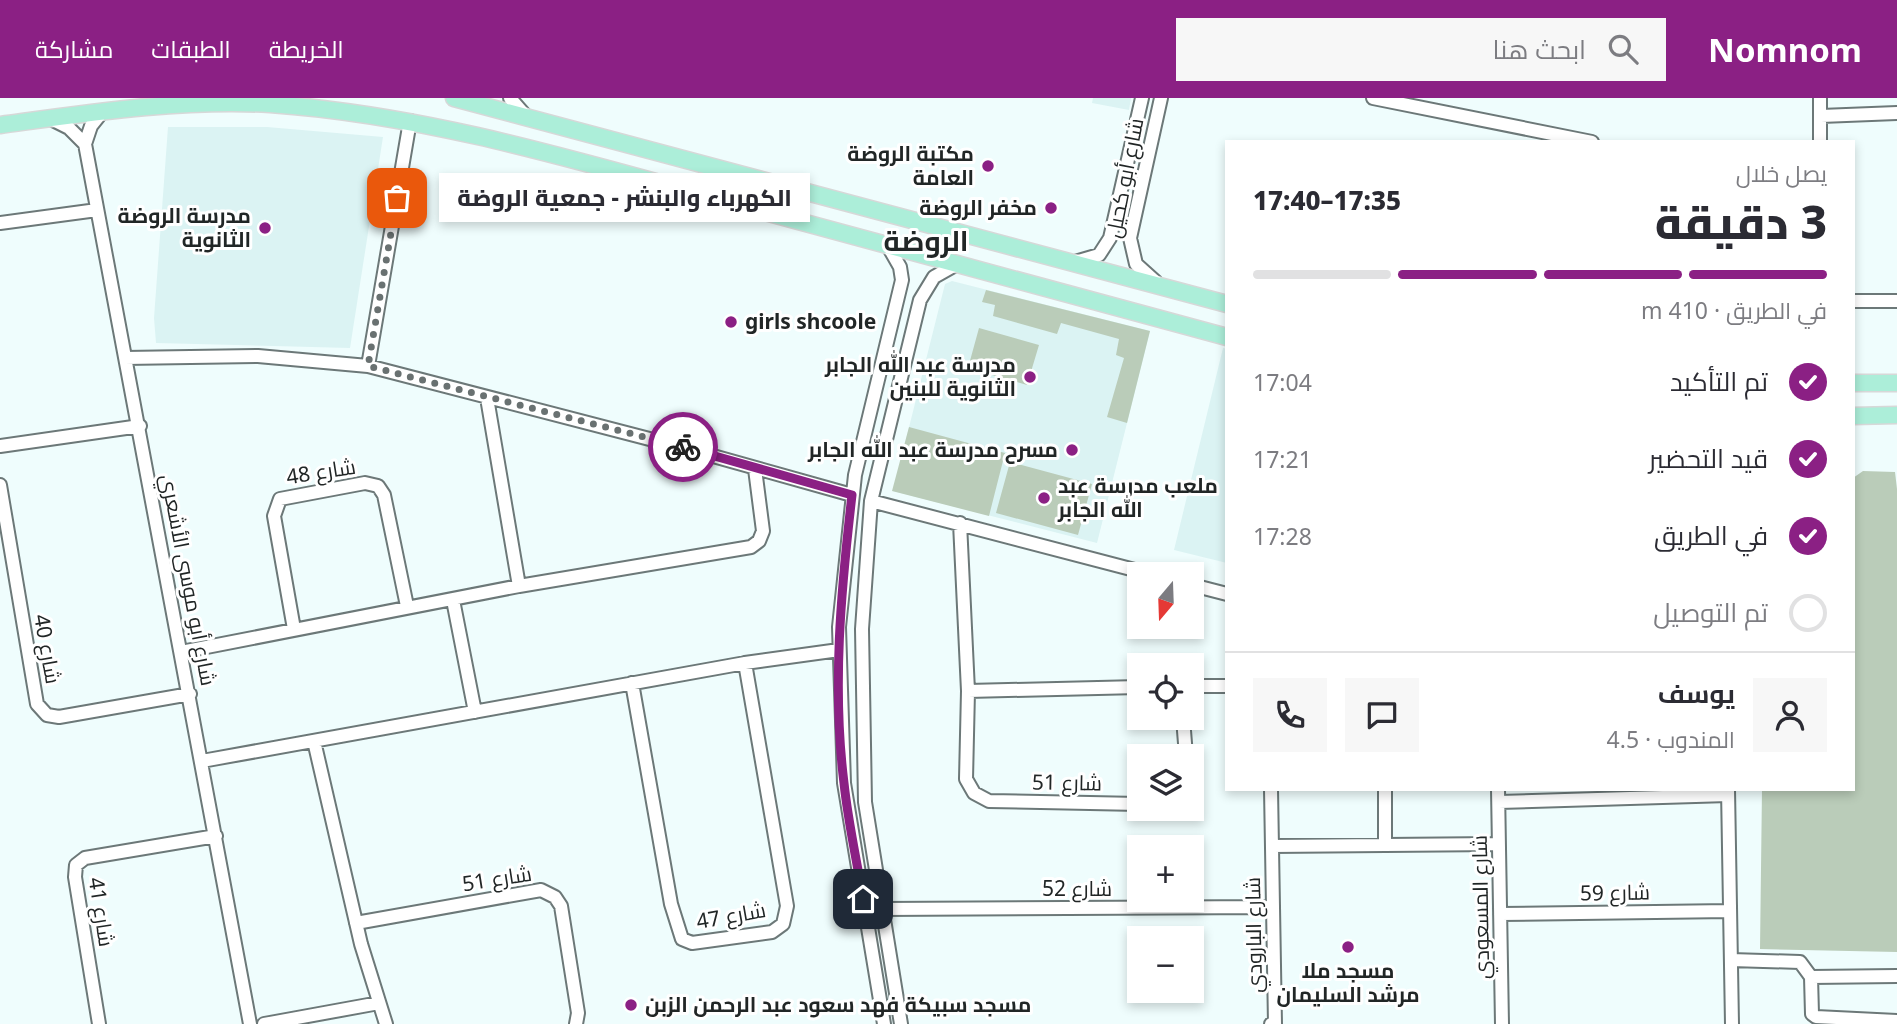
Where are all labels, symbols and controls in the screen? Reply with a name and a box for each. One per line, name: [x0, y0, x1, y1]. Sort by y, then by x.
search box: [1176, 18, 1666, 81]
text: Nomnom: [1708, 27, 1862, 72]
icon: search: [1604, 30, 1642, 68]
text: ابحث هنا: [1492, 31, 1586, 67]
text: مشاركة: [35, 32, 113, 65]
text: الطبقات: [151, 32, 231, 65]
text: الخريطة: [269, 32, 344, 65]
street label: شارع أبو كحيل: [1099, 115, 1150, 240]
place label: مكتبة الروضة العامة: [847, 139, 974, 191]
text: يصل خلال: [1736, 157, 1827, 189]
marker: مكتبة الروضة العامة: [980, 158, 996, 174]
pin: [367, 168, 427, 228]
callout: الكهرباء والبنشر - جمعية الروضة: [439, 174, 810, 222]
icon: bag: [378, 179, 416, 217]
text: الكهرباء والبنشر - جمعية الروضة: [457, 181, 792, 213]
text: 17:35–17:40: [1253, 182, 1401, 218]
text: 3 دقيقة: [1655, 190, 1827, 252]
place label: مخفر الروضة: [919, 193, 1037, 221]
marker: مخفر الروضة: [1043, 200, 1059, 216]
place label: مدرسة الروضة الثانوية: [117, 201, 251, 253]
marker: مدرسة الروضة الثانوية: [257, 220, 273, 236]
district label: الروضة: [883, 221, 969, 259]
text: في الطريق · 410 m: [1641, 294, 1827, 326]
place label: girls shcoole: [745, 307, 876, 335]
marker: girls shcoole: [723, 314, 739, 330]
place label: مدرسة عبد الله الجابر الثانوية للبنين: [824, 350, 1016, 402]
text: تم التأكيد: [1670, 363, 1768, 399]
icon: check: [1789, 363, 1827, 401]
text: 17:04: [1253, 366, 1312, 398]
marker: مدرسة عبد الله الجابر الثانوية للبنين: [1022, 369, 1038, 385]
courier: [648, 412, 718, 482]
icon: bike: [664, 428, 702, 466]
place label: مسرح مدرسة عبد الله الجابر: [807, 435, 1058, 464]
text: قيد التحضير: [1649, 440, 1768, 476]
icon: check: [1789, 440, 1827, 478]
marker: مسرح مدرسة عبد الله الجابر: [1064, 442, 1080, 458]
text: 17:21: [1253, 443, 1312, 475]
street label: شارع 48: [284, 452, 358, 491]
place label: ملعب مدرسة عبد الله الجابر: [1057, 471, 1218, 523]
street label: شارع أبو موسى الأشعري: [152, 472, 223, 689]
marker: ملعب مدرسة عبد الله الجابر: [1036, 490, 1052, 506]
text: في الطريق: [1654, 517, 1768, 553]
icon: check: [1789, 517, 1827, 555]
text: 17:28: [1253, 520, 1312, 552]
north arrow: [1127, 562, 1204, 639]
map controls: [1127, 562, 1204, 1003]
text: تم التوصيل: [1653, 594, 1768, 630]
street label: شارع 40: [27, 612, 68, 686]
button: locate: [1127, 653, 1204, 730]
text: يوسف: [1658, 675, 1735, 711]
button: phone: [1253, 678, 1327, 752]
button: chat: [1345, 678, 1419, 752]
button: person: [1753, 678, 1827, 752]
text: المندوب · 4.5: [1607, 723, 1735, 755]
button: layers: [1127, 744, 1204, 821]
street label: شارع 51: [1032, 767, 1102, 798]
button: +: [1127, 835, 1204, 912]
street label: شارع المسعودي: [1465, 835, 1498, 979]
street label: شارع 51: [460, 859, 534, 898]
pin: [833, 869, 893, 929]
street label: شارع 52: [1042, 874, 1112, 903]
street label: شارع 41: [82, 875, 121, 949]
street label: شارع البارودي: [1238, 877, 1271, 993]
street label: شارع 59: [1580, 877, 1650, 908]
icon: home: [844, 880, 882, 918]
street label: شارع 47: [694, 895, 768, 936]
button: −: [1127, 926, 1204, 1003]
marker: مسجد ملا مرشد السليمان: [1340, 939, 1356, 955]
place label: مسجد ملا مرشد السليمان: [1276, 956, 1420, 1008]
place label: مسجد سبيكة فهد سعود عبد الرحمن الزبن: [645, 990, 1031, 1018]
marker: مسجد سبيكة فهد سعود عبد الرحمن الزبن: [623, 997, 639, 1013]

